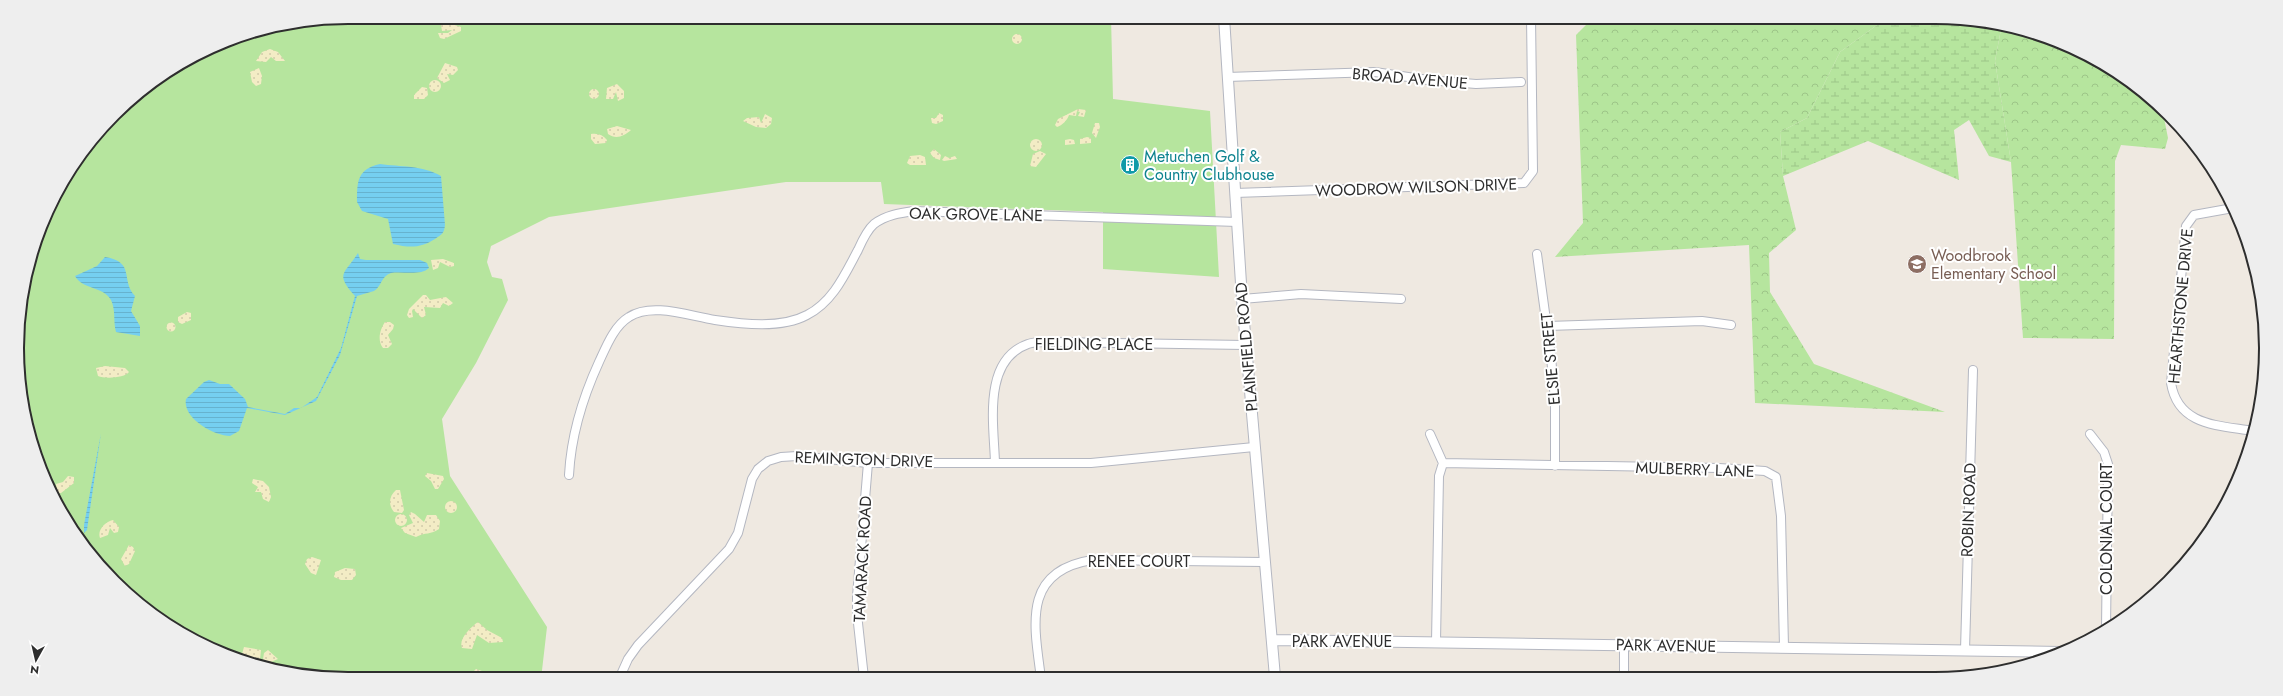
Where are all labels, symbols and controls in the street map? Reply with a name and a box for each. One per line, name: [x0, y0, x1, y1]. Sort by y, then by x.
street label: BROAD AVENUE: [1351, 62, 1469, 95]
place label: Metuchen Golf & Country Clubhouse: [1144, 145, 1275, 186]
building icon: Metuchen Golf & Country Clubhouse: [1119, 154, 1141, 176]
street label: WOODROW WILSON DRIVE: [1315, 172, 1517, 203]
street label: OAK GROVE LANE: [909, 202, 1043, 227]
street label: HEARTHSTONE DRIVE: [2162, 227, 2199, 385]
place label: Woodbrook Elementary School: [1931, 244, 2056, 285]
school or university icon: Woodbrook Elementary School: [1906, 253, 1928, 275]
street label: PLAINFIELD ROAD: [1229, 281, 1264, 412]
street label: ELSIE STREET: [1535, 311, 1566, 406]
street label: FIELDING PLACE: [1035, 333, 1153, 356]
street label: REMINGTON DRIVE: [794, 446, 934, 473]
street label: MULBERRY LANE: [1635, 456, 1755, 483]
street label: ROBIN ROAD: [1955, 462, 1982, 557]
street label: COLONIAL COURT: [2095, 463, 2118, 595]
street label: TAMARACK ROAD: [848, 495, 877, 623]
street label: RENEE COURT: [1088, 550, 1191, 573]
street label: PARK AVENUE: [1292, 630, 1392, 653]
street label: PARK AVENUE: [1616, 633, 1716, 658]
north arrow: [16, 640, 56, 680]
text: N: [29, 661, 40, 678]

